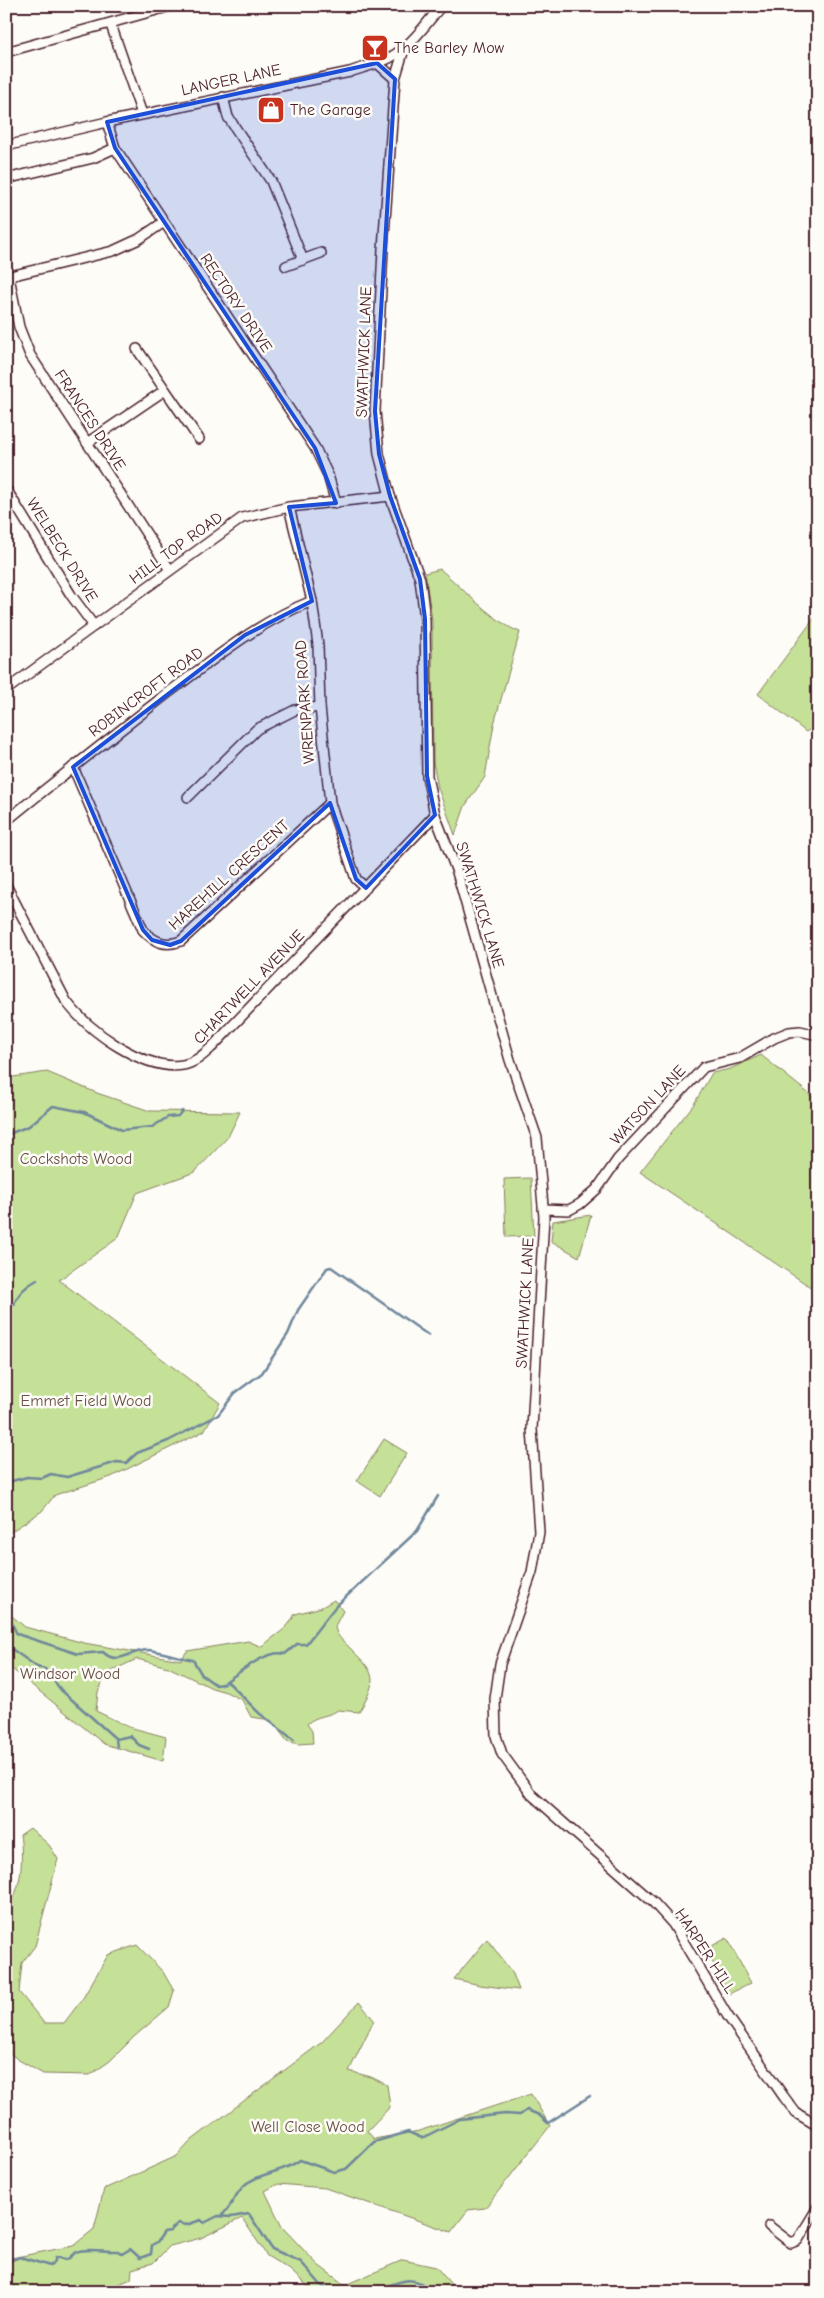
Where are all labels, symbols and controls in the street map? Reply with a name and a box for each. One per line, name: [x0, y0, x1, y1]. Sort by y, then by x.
bar icon: The Barley Mow: [360, 33, 390, 63]
place label: The Barley Mow: [394, 39, 505, 57]
street label: LANGER LANE: [180, 61, 283, 99]
shop icon: The Garage: [256, 95, 286, 125]
place label: The Garage: [290, 101, 371, 119]
street label: RECTORY DRIVE: [196, 250, 276, 356]
street label: SWATHWICK LANE: [353, 286, 375, 418]
street label: FRANCES DRIVE: [51, 366, 129, 474]
street label: WELBECK DRIVE: [23, 495, 101, 606]
street label: HILL TOP ROAD: [126, 508, 226, 588]
street label: WRENPARK ROAD: [292, 639, 318, 765]
street label: ROBINCROFT ROAD: [85, 643, 207, 741]
street label: HAREHILL CRESCENT: [165, 816, 293, 934]
street label: SWATHWICK LANE: [452, 840, 508, 971]
street label: CHARTWELL AVENUE: [190, 926, 308, 1048]
street label: WATSON LANE: [607, 1061, 690, 1148]
park label: Cockshots Wood: [20, 1150, 132, 1168]
street label: SWATHWICK LANE: [513, 1237, 537, 1369]
park label: Emmet Field Wood: [21, 1392, 151, 1410]
park label: Windsor Wood: [20, 1665, 120, 1683]
street label: HARPER HILL: [671, 1905, 739, 1997]
park label: Well Close Wood: [251, 2118, 365, 2136]

